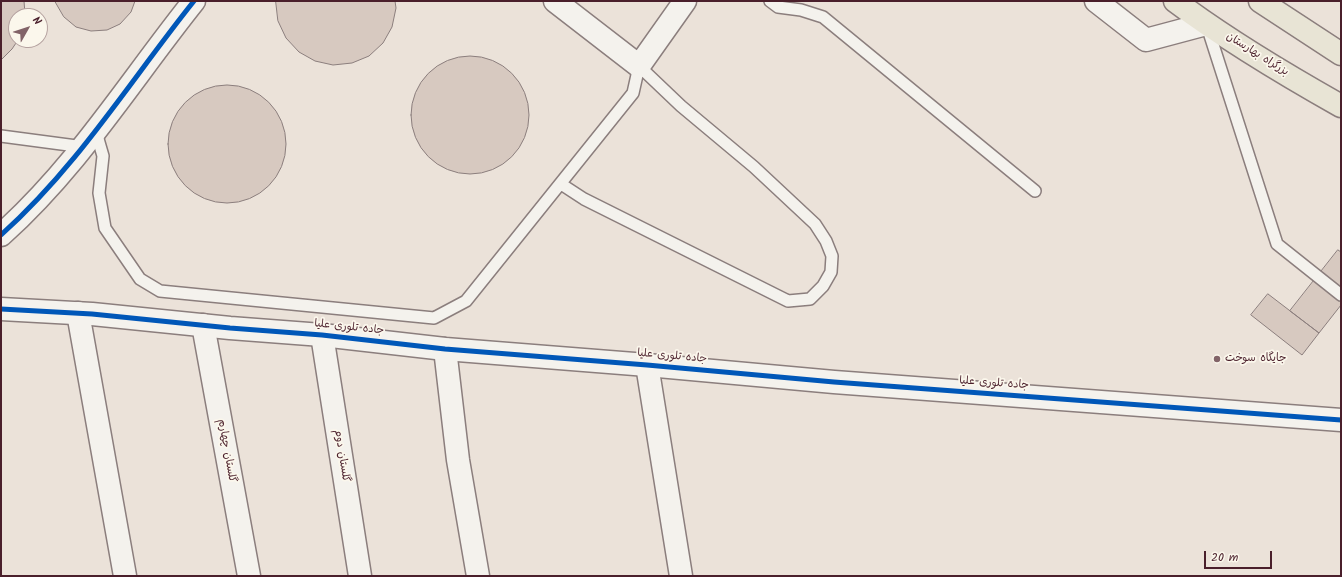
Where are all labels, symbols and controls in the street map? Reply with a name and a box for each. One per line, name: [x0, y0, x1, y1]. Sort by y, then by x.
north arrow: [8, 8, 48, 48]
text: N: [27, 13, 46, 29]
street label: بزرگراه بهارستان: [1223, 31, 1291, 79]
street label: جاده تلوری علیا: [313, 318, 385, 338]
street label: جاده تلوری علیا: [636, 347, 708, 367]
place label: جایگاه سوخت: [1225, 352, 1286, 366]
marker: جایگاه سوخت: [1212, 354, 1222, 364]
street label: جاده تلوری علیا: [959, 375, 1029, 393]
street label: گلستان چهارم: [214, 418, 238, 484]
street label: گلستان دوم: [330, 429, 352, 483]
scale bar: [1206, 543, 1274, 569]
text: 20 m: [1211, 548, 1238, 567]

